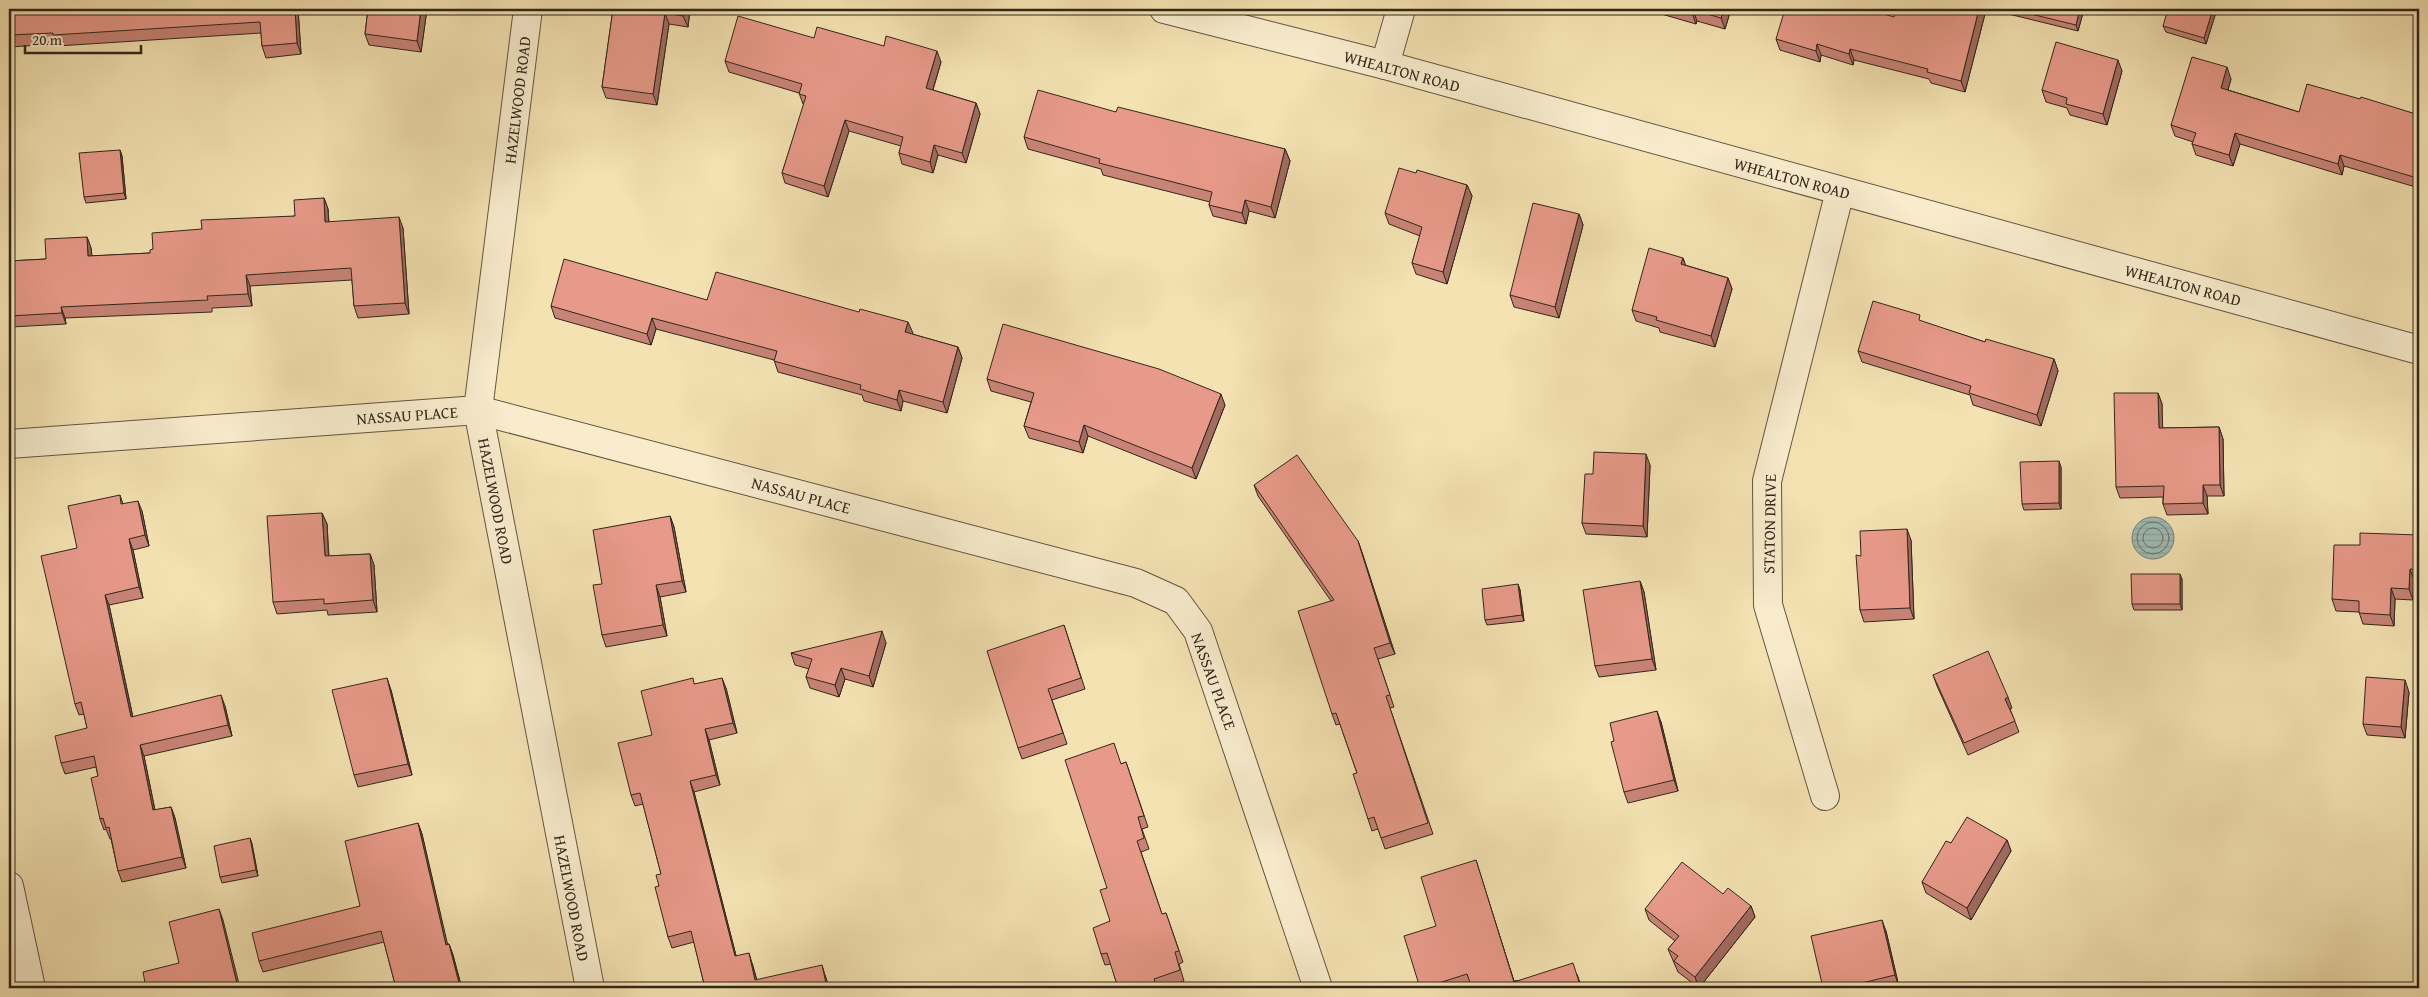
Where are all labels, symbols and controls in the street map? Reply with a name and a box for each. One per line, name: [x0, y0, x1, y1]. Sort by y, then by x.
scale bar: [25, 22, 141, 54]
text: 20 m: [32, 29, 63, 50]
street label: HAZELWOOD ROAD: [497, 35, 537, 165]
street label: WHEALTON ROAD: [1341, 44, 1463, 98]
street label: WHEALTON ROAD: [1731, 151, 1853, 205]
street label: WHEALTON ROAD: [2122, 258, 2244, 312]
street label: NASSAU PLACE: [355, 399, 459, 431]
street label: HAZELWOOD ROAD: [472, 436, 520, 566]
street label: NASSAU PLACE: [749, 470, 853, 520]
street label: STATON DRIVE: [1756, 474, 1782, 574]
street label: NASSAU PLACE: [1185, 629, 1243, 733]
street label: HAZELWOOD ROAD: [548, 833, 596, 963]

